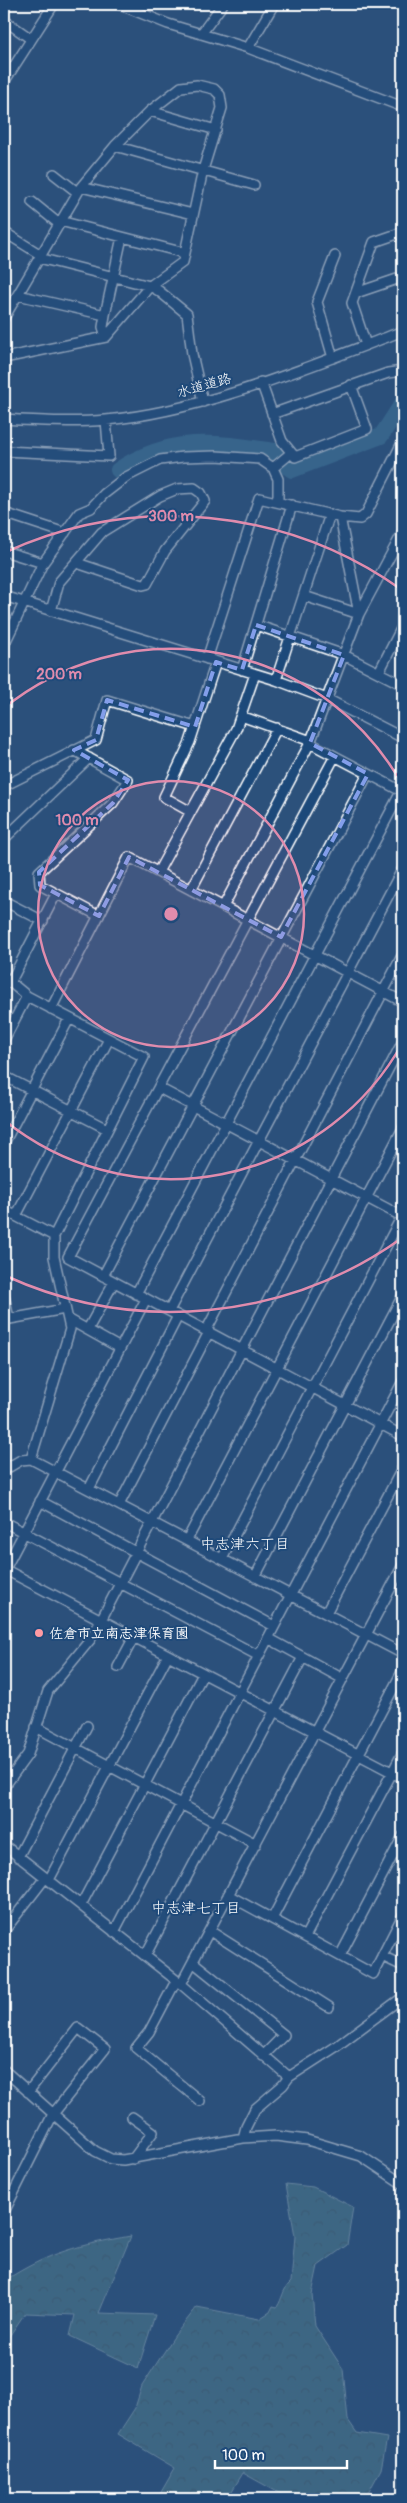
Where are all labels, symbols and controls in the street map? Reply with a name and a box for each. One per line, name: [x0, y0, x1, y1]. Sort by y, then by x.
street label: 水道道路: [175, 370, 233, 401]
text: 300 m: [148, 507, 194, 526]
text: 200 m: [36, 665, 82, 684]
text: 100 m: [56, 811, 98, 830]
centre of rings: [162, 905, 180, 923]
district label: 中志津六丁目: [200, 1535, 290, 1554]
place label: 佐倉市立南志津保育園: [49, 1625, 189, 1642]
marker: 佐倉市立南志津保育園: [33, 1627, 45, 1639]
district label: 中志津七丁目: [151, 1899, 241, 1918]
scale bar: [215, 2438, 347, 2470]
text: 100 m: [222, 2446, 265, 2465]

